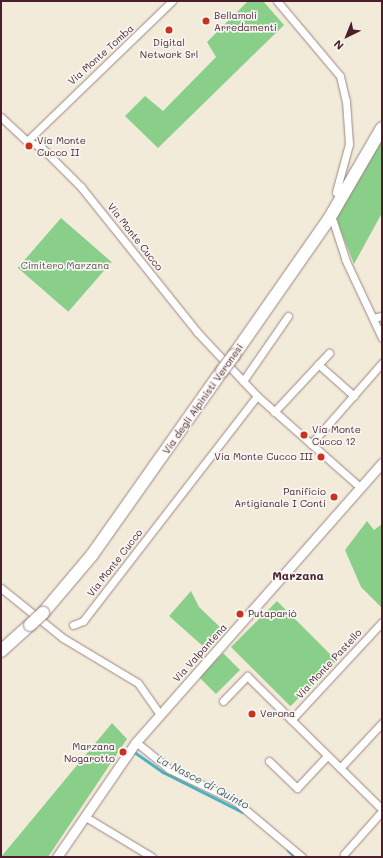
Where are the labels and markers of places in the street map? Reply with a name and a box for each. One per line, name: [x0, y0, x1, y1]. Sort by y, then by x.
place label: Bellamoli Arredamenti: [214, 9, 277, 32]
marker: Bellamoli Arredamenti: [201, 16, 211, 26]
marker: Digital Network Srl: [164, 25, 174, 35]
place label: Digital Network Srl: [140, 36, 198, 60]
place label: Via Monte Cucco II: [37, 134, 86, 158]
marker: Via Monte Cucco II: [24, 141, 34, 151]
place label: Via Monte Cucco 12: [312, 423, 361, 446]
marker: Via Monte Cucco 12: [299, 430, 309, 440]
place label: Via Monte Cucco III: [214, 451, 313, 463]
marker: Via Monte Cucco III: [316, 452, 326, 462]
place label: Panificio Artigianale I Conti: [234, 485, 326, 508]
marker: Panificio Artigianale I Conti: [329, 492, 339, 502]
place label: Putapariò: [248, 608, 297, 620]
marker: Putapariò: [235, 609, 245, 619]
place label: Verona: [260, 708, 295, 720]
marker: Verona: [247, 709, 257, 719]
place label: Marzana Nogarotto: [64, 740, 115, 764]
marker: Marzana Nogarotto: [118, 747, 128, 757]

